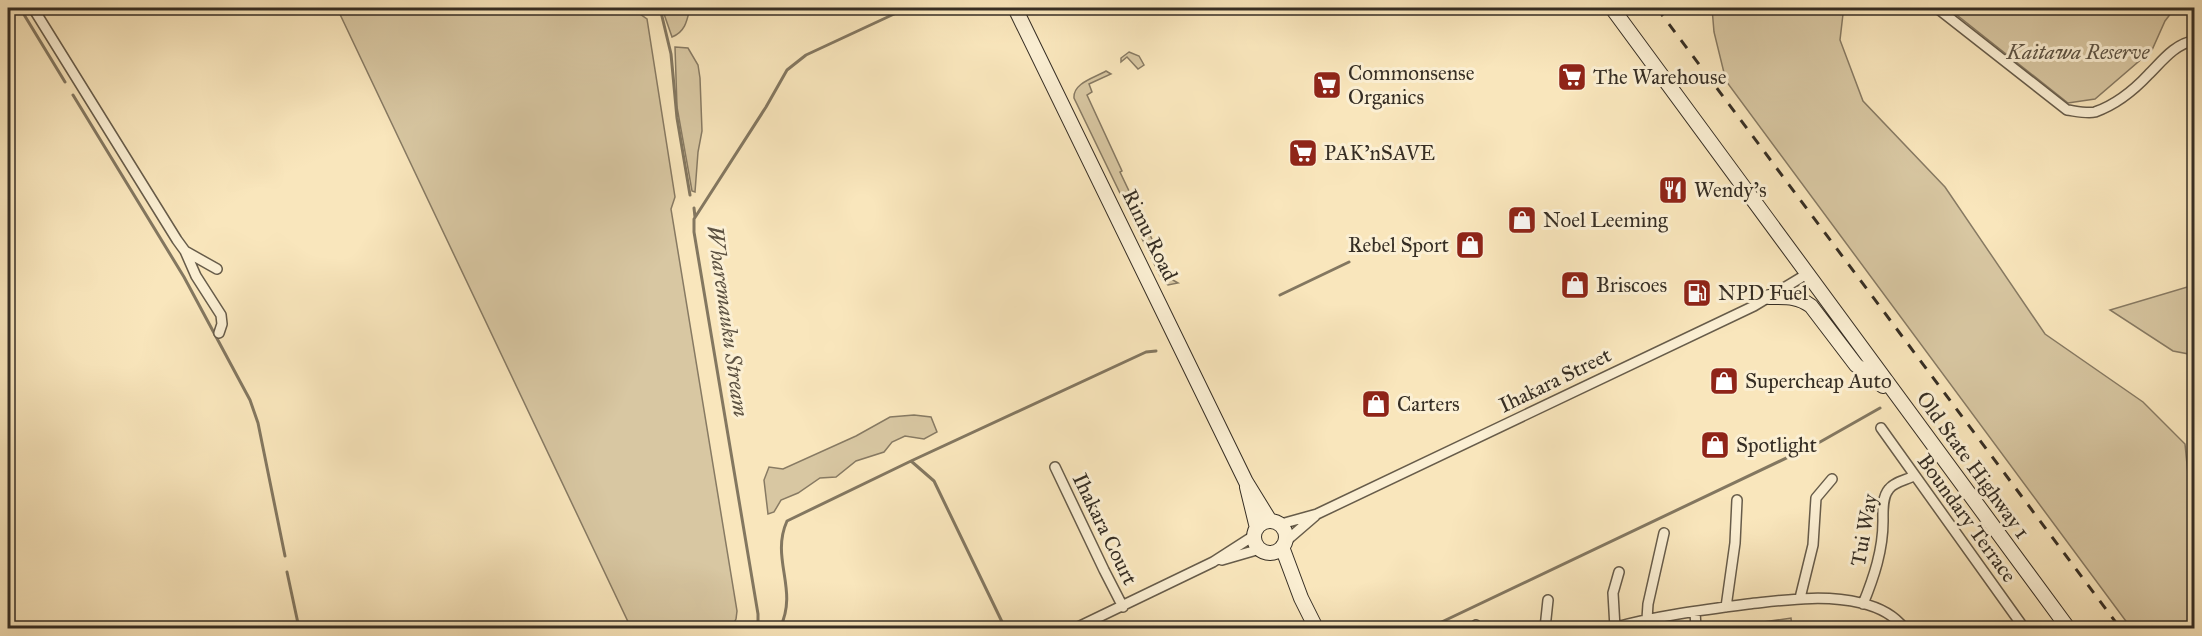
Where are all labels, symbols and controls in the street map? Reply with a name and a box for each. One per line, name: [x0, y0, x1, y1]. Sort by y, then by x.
park label: Kaitawa Reserve: [2006, 39, 2150, 65]
place label: Commonsense Organics: [1348, 60, 1475, 110]
supermarket icon: The Warehouse: [1556, 61, 1588, 93]
place label: The Warehouse: [1593, 64, 1727, 90]
supermarket icon: Commonsense Organics: [1311, 69, 1343, 101]
supermarket icon: PAK'nSAVE: [1287, 137, 1319, 169]
place label: PAK'nSAVE: [1324, 140, 1435, 166]
restaurant icon: Wendy's: [1657, 174, 1689, 206]
place label: Wendy's: [1694, 177, 1767, 203]
street label: Rimu Road: [1117, 185, 1183, 285]
shop icon: Noel Leeming: [1506, 204, 1538, 236]
place label: Noel Leeming: [1543, 207, 1668, 233]
water label: Wharemauku Stream: [701, 223, 755, 419]
shop icon: Rebel Sport: [1454, 229, 1486, 261]
place label: Rebel Sport: [1348, 232, 1450, 258]
shop icon: Briscoes: [1559, 269, 1591, 301]
place label: Briscoes: [1596, 272, 1667, 298]
fuel station icon: NPD Fuel: [1681, 277, 1713, 309]
place label: NPD Fuel: [1718, 280, 1808, 306]
street label: Ihakara Street: [1495, 341, 1616, 418]
shop icon: Supercheap Auto: [1708, 365, 1740, 397]
place label: Supercheap Auto: [1745, 368, 1892, 394]
street label: Old State Highway 1: [1911, 386, 2035, 544]
shop icon: Carters: [1360, 388, 1392, 420]
place label: Carters: [1397, 391, 1460, 417]
shop icon: Spotlight: [1699, 429, 1731, 461]
place label: Spotlight: [1736, 432, 1818, 458]
street label: Boundary Terrace: [1912, 449, 2022, 588]
street label: Ihakara Court: [1067, 469, 1143, 590]
street label: Tui Way: [1845, 491, 1883, 568]

